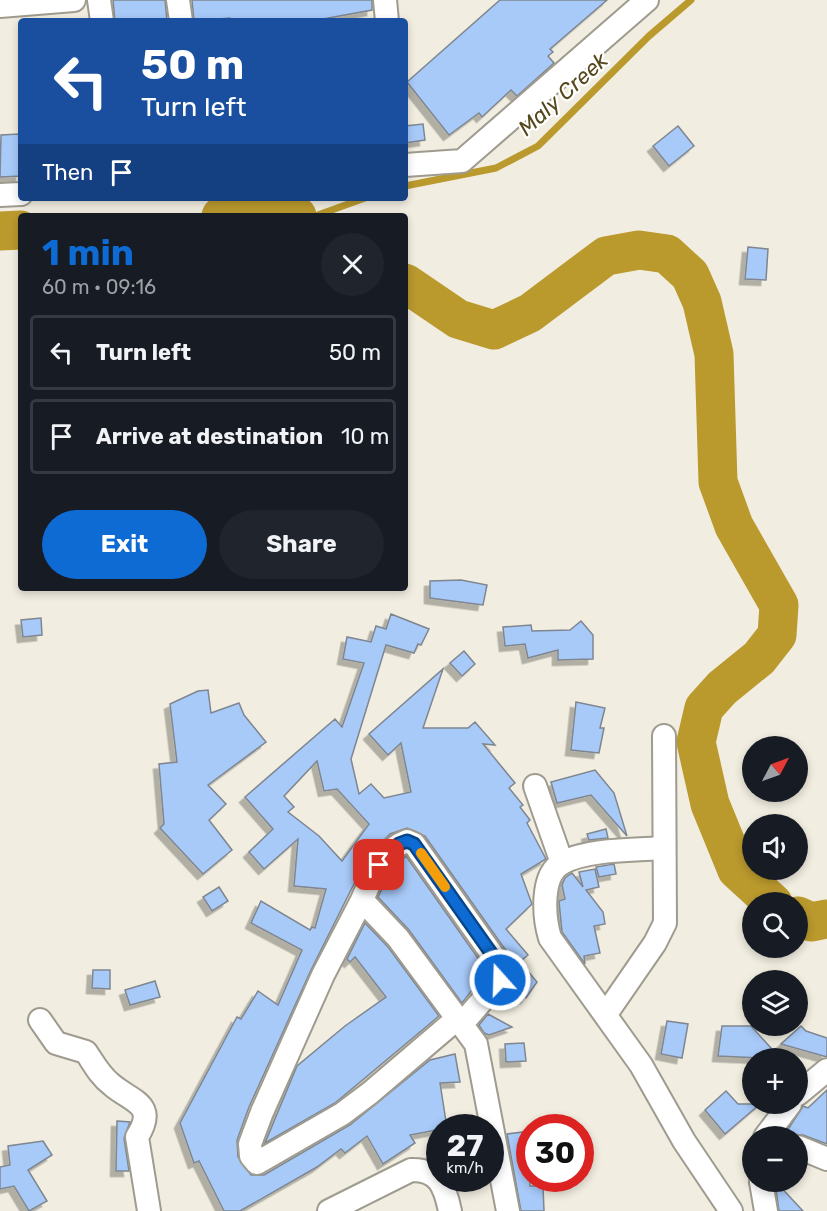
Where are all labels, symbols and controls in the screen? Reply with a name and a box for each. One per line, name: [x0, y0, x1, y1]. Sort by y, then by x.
text: 50 m: [141, 40, 244, 90]
icon: left: [42, 42, 120, 120]
water label: Maly Creek: [512, 46, 614, 141]
text: Turn left: [141, 91, 246, 123]
icon: arrive: [105, 156, 138, 189]
text: Then: [42, 159, 93, 186]
text: 1 min: [42, 231, 134, 274]
button: close: [321, 233, 384, 296]
text: 60 m · 09:16: [42, 275, 156, 299]
icon: left: [45, 336, 78, 369]
text: Turn left: [96, 339, 191, 366]
text: 50 m: [329, 339, 381, 366]
icon: arrive: [45, 420, 78, 453]
text: Arrive at destination: [96, 423, 323, 450]
text: 10 m: [341, 423, 389, 450]
button: Exit: [42, 510, 207, 579]
button: Share: [219, 510, 384, 579]
north arrow: [742, 736, 808, 802]
map controls: [742, 736, 808, 1192]
button: sound: [742, 814, 808, 880]
pin: [353, 839, 404, 890]
icon: arrive: [362, 848, 395, 881]
button: search: [742, 892, 808, 958]
position arrow: [468, 948, 532, 1012]
button: layers: [742, 970, 808, 1036]
button: +: [742, 1048, 808, 1114]
speed limit sign: 30: [516, 1114, 594, 1192]
button: −: [742, 1126, 808, 1192]
text: 27: [447, 1128, 483, 1164]
text: km/h: [446, 1159, 484, 1177]

